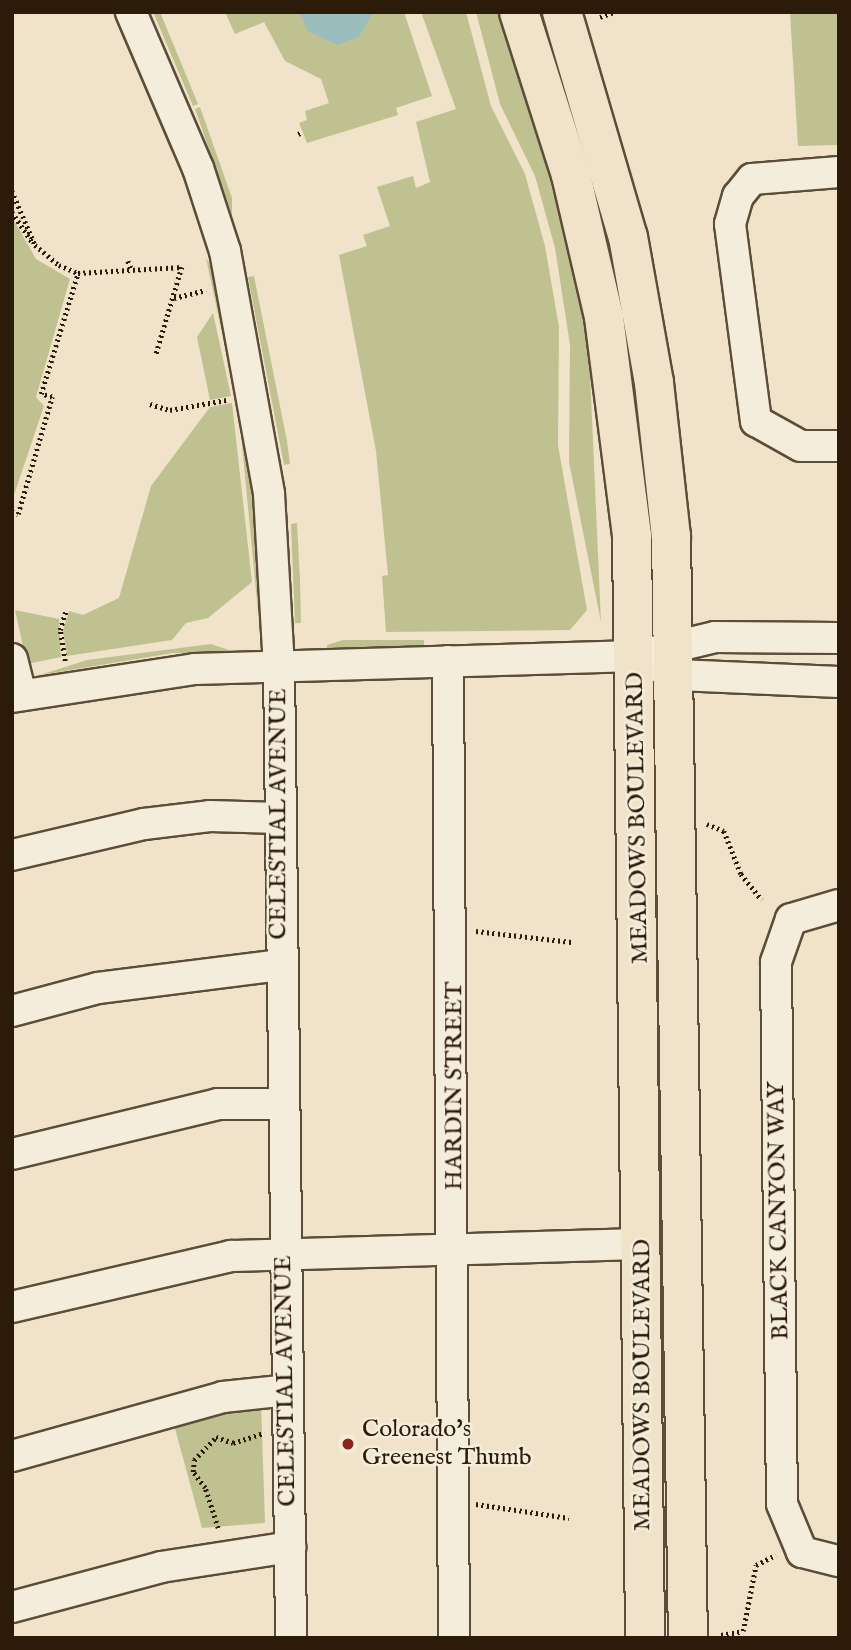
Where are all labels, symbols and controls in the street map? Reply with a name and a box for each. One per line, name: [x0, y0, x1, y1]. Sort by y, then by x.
street label: MEADOWS BOULEVARD: [621, 672, 655, 964]
street label: CELESTIAL AVENUE: [265, 688, 293, 940]
street label: HARDIN STREET: [441, 982, 469, 1190]
street label: BLACK CANYON WAY: [762, 1082, 796, 1340]
street label: MEADOWS BOULEVARD: [629, 1239, 657, 1531]
street label: CELESTIAL AVENUE: [269, 1255, 303, 1507]
place label: Colorado's Greenest Thumb: [362, 1416, 532, 1472]
marker: Colorado's Greenest Thumb: [340, 1436, 356, 1452]

